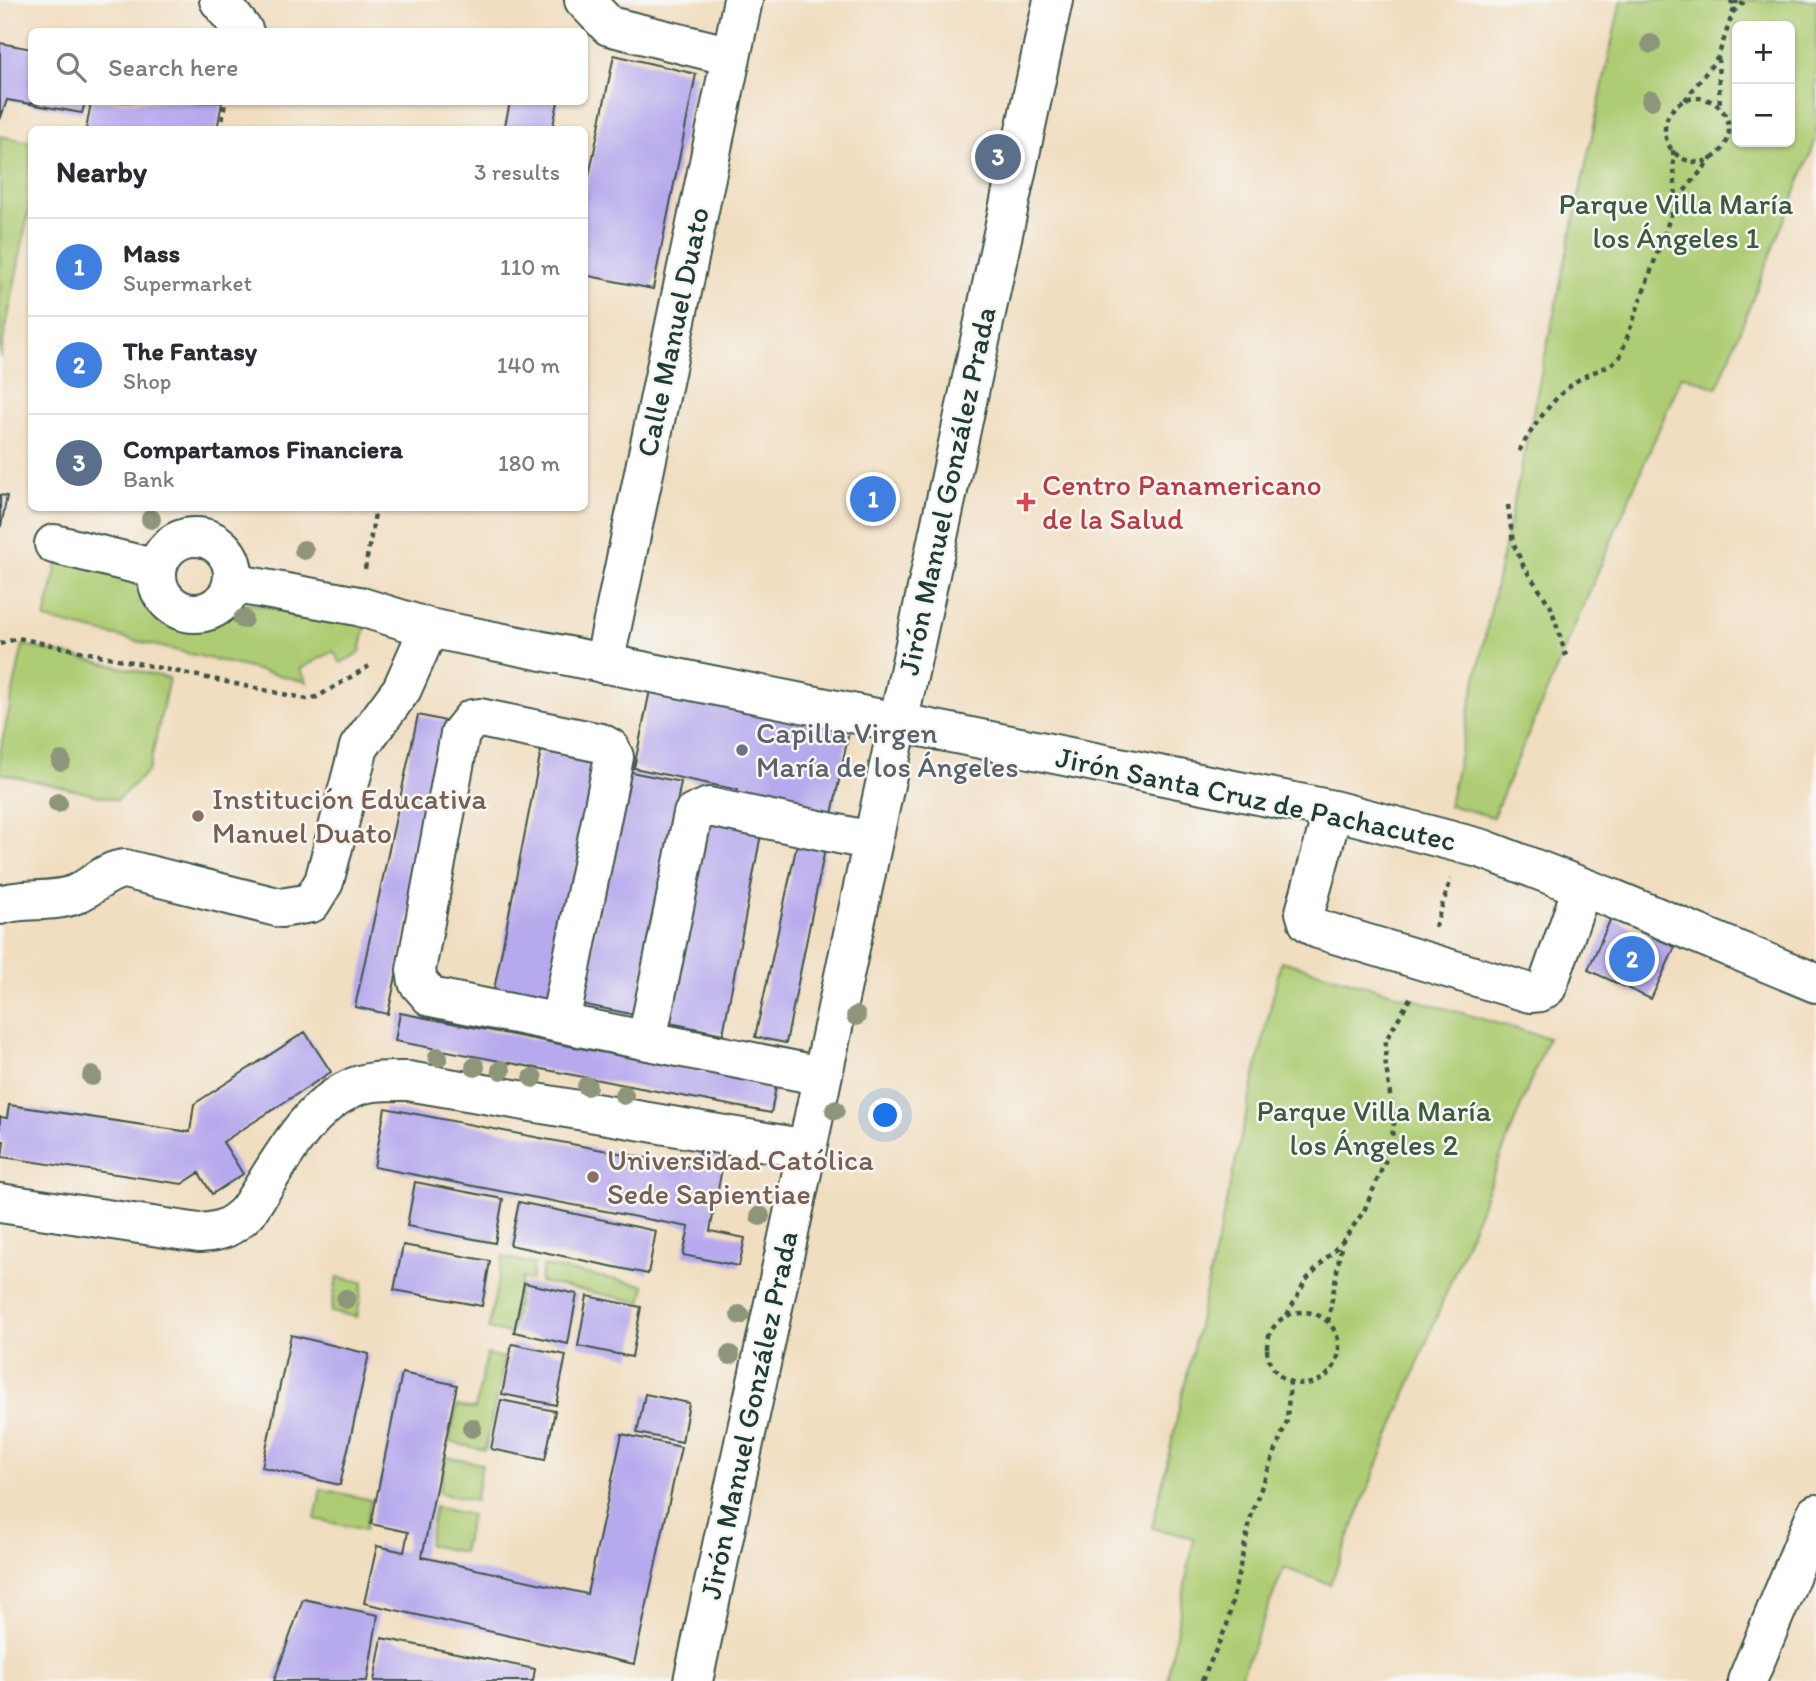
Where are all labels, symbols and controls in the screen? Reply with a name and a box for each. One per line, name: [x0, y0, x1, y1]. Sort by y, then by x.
map controls: [1732, 21, 1795, 147]
button: +: [1732, 21, 1795, 84]
search box: [28, 28, 588, 105]
icon: search: [52, 48, 90, 86]
text: Search here: [108, 51, 238, 83]
button: −: [1732, 84, 1795, 147]
pin: 3: [975, 131, 1021, 183]
text: Nearby: [56, 153, 147, 190]
text: 3 results: [474, 158, 560, 186]
park label: Parque Villa María los Ángeles 1: [1559, 185, 1794, 256]
street label: Calle Manuel Duato: [628, 204, 717, 460]
text: Mass: [123, 237, 180, 269]
text: 1: [74, 253, 84, 281]
text: 110 m: [500, 253, 560, 281]
text: Supermarket: [123, 269, 252, 297]
street label: Jirón Manuel González Prada: [889, 303, 1004, 678]
text: The Fantasy: [123, 335, 257, 367]
text: 2: [73, 351, 85, 379]
text: 140 m: [497, 351, 560, 379]
text: Shop: [123, 367, 171, 395]
text: Compartamos Financiera: [123, 433, 403, 465]
text: 3: [73, 449, 85, 477]
text: 180 m: [498, 449, 560, 477]
text: Bank: [123, 465, 175, 493]
place label: Centro Panamericano de la Salud: [1042, 466, 1322, 537]
pin: 1: [850, 473, 896, 525]
marker: Centro Panamericano de la Salud: [1016, 492, 1036, 512]
place label: Capilla Virgen María de los Ángeles: [756, 714, 1019, 785]
street label: Jirón Santa Cruz de Pachacutec: [1053, 738, 1460, 859]
marker: Capilla Virgen María de los Ángeles: [734, 742, 750, 758]
place label: Institución Educativa Manuel Duato: [212, 780, 487, 851]
marker: Institución Educativa Manuel Duato: [190, 808, 206, 824]
pin: 2: [1609, 933, 1655, 985]
park label: Parque Villa María los Ángeles 2: [1257, 1092, 1492, 1163]
your location: [868, 1098, 902, 1132]
place label: Universidad Católica Sede Sapientiae: [607, 1141, 874, 1212]
marker: Universidad Católica Sede Sapientiae: [585, 1169, 601, 1185]
street label: Jirón Manuel González Prada: [691, 1227, 806, 1602]

